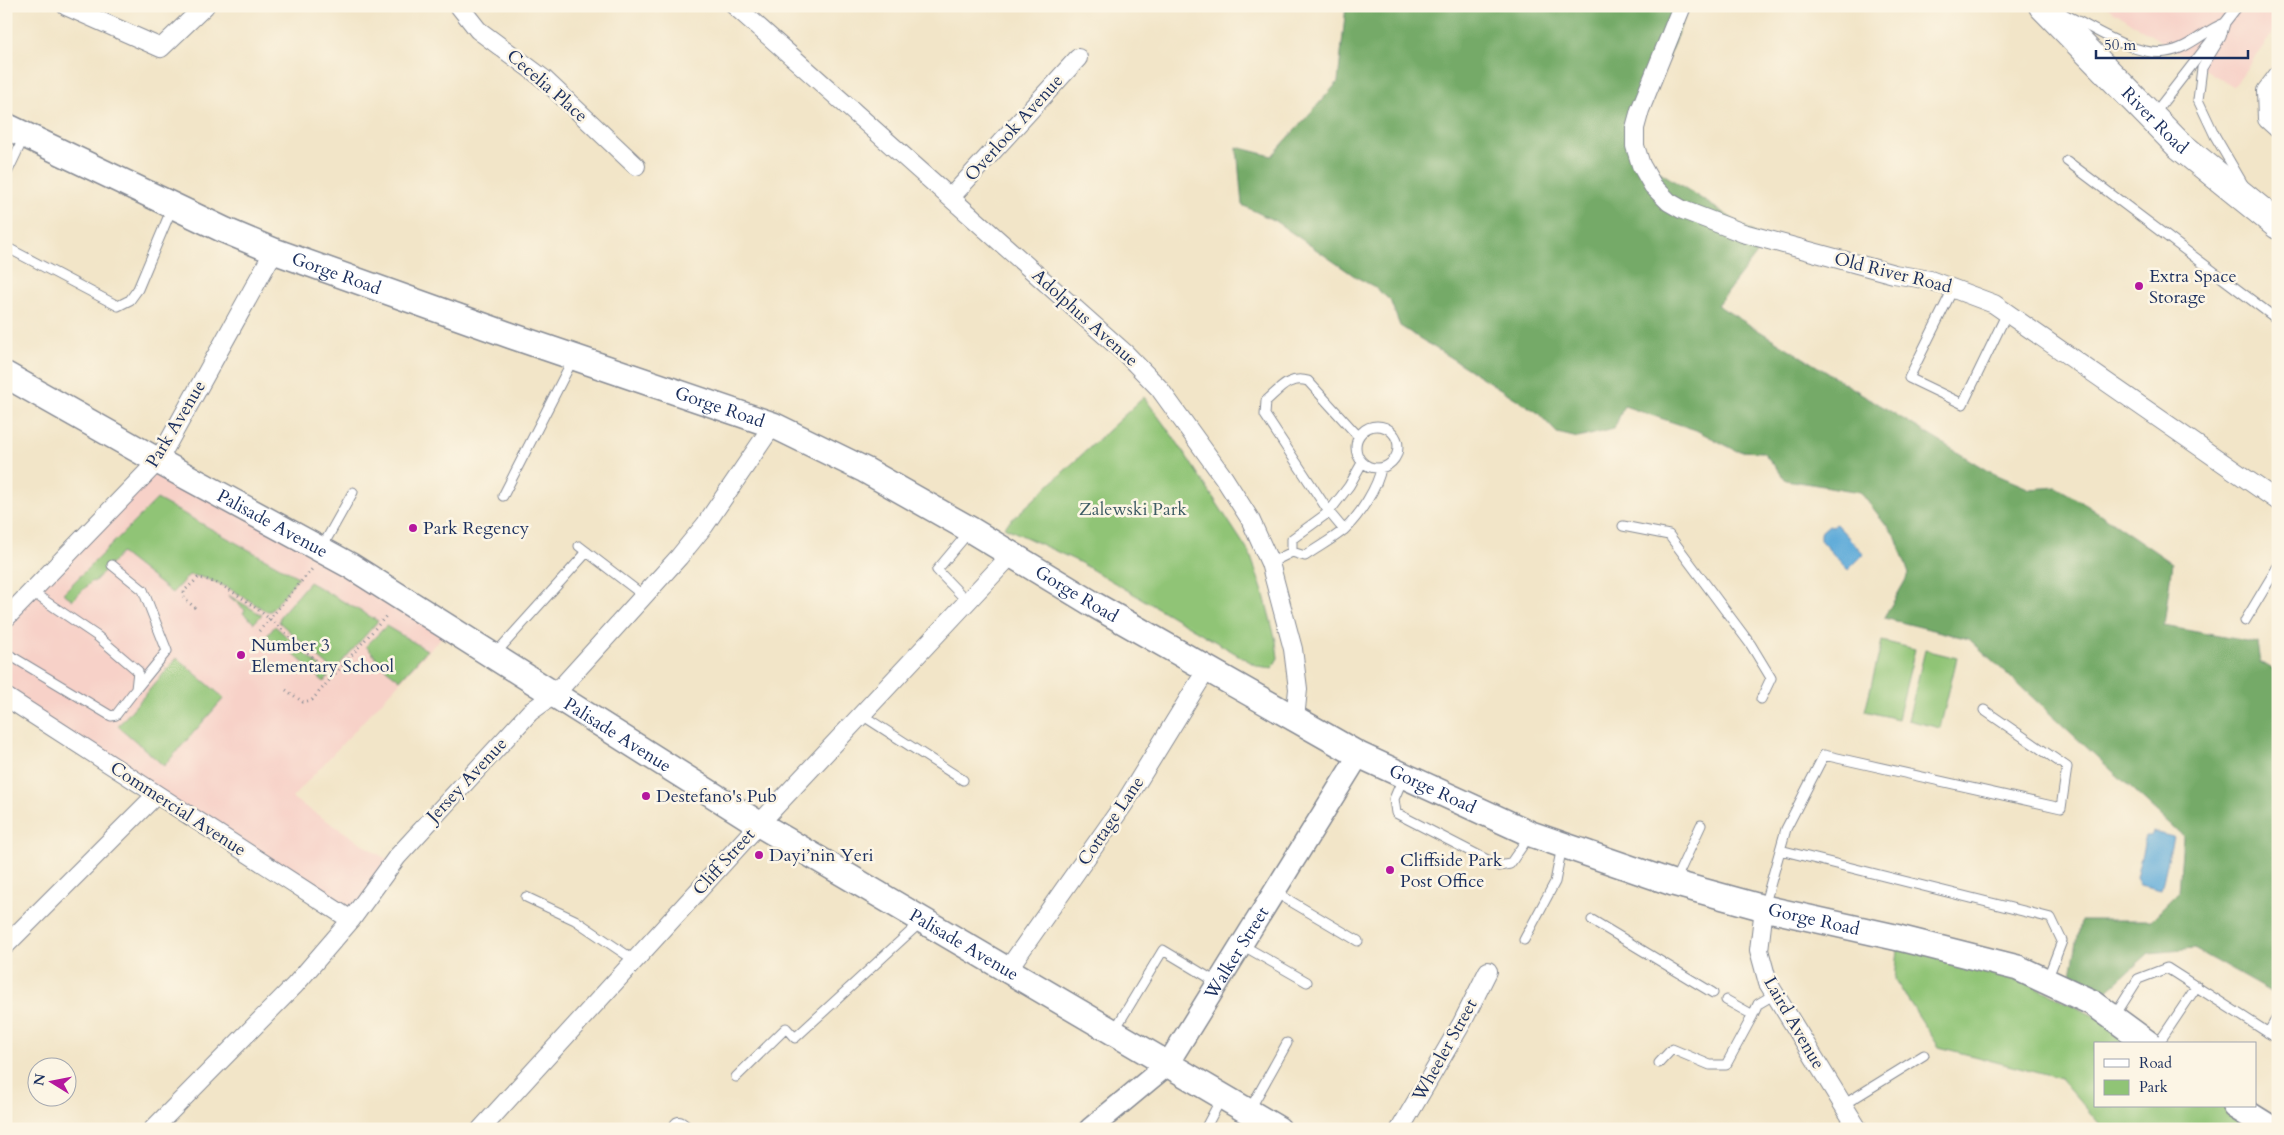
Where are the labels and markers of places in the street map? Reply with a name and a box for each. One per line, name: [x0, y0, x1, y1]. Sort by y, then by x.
place label: Extra Space Storage: [2149, 264, 2237, 310]
marker: Extra Space Storage: [2133, 280, 2145, 292]
place label: Park Regency: [423, 516, 530, 541]
marker: Park Regency: [407, 522, 419, 534]
place label: Number 3 Elementary School: [251, 633, 394, 679]
marker: Number 3 Elementary School: [235, 649, 247, 661]
place label: Destefano's Pub: [656, 784, 777, 809]
marker: Destefano's Pub: [640, 790, 652, 802]
place label: Dayi’nin Yeri: [769, 843, 874, 868]
place label: Cliffside Park Post Office: [1400, 848, 1503, 894]
marker: Dayi’nin Yeri: [753, 849, 765, 861]
marker: Cliffside Park Post Office: [1384, 864, 1396, 876]

